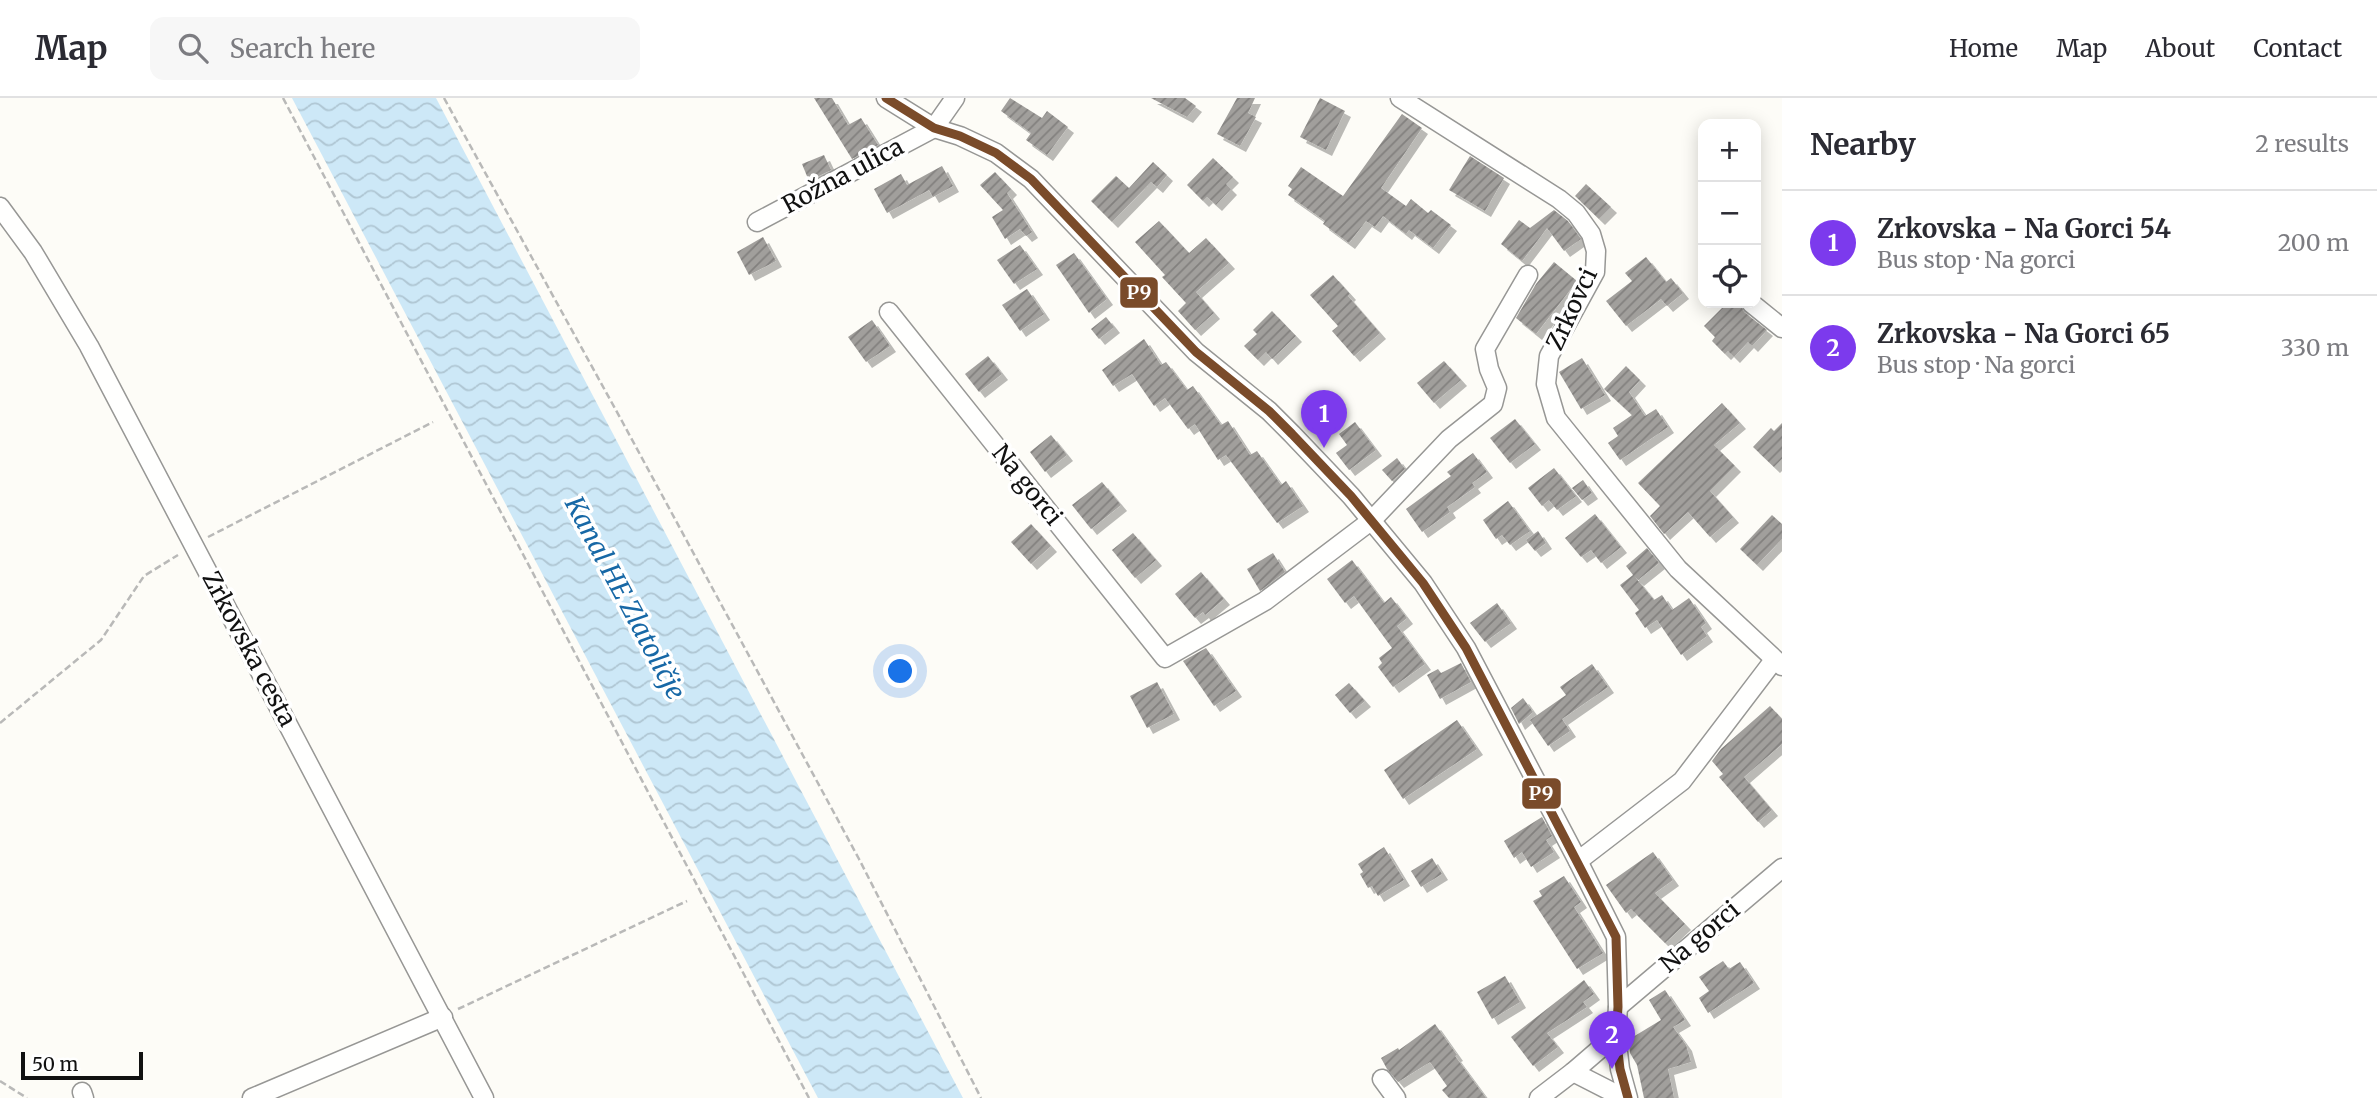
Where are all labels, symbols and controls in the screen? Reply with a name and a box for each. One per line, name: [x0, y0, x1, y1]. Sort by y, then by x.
search box: [150, 17, 640, 80]
text: Map: [35, 28, 108, 69]
icon: search: [174, 29, 212, 67]
text: Search here: [230, 32, 375, 65]
text: Home: [1949, 33, 2018, 64]
text: Map: [2056, 33, 2107, 64]
text: About: [2145, 33, 2215, 64]
text: Contact: [2253, 33, 2342, 64]
map controls: [1698, 119, 1761, 308]
button: +: [1698, 119, 1761, 182]
text: Nearby: [1810, 125, 1916, 163]
text: 2 results: [2255, 129, 2349, 158]
street label: Rožna ulica: [777, 131, 909, 220]
button: −: [1698, 182, 1761, 245]
text: Zrkovska - Na Gorci 54: [1877, 212, 2171, 245]
text: 1: [1828, 228, 1838, 257]
text: 200 m: [2278, 228, 2349, 257]
button: locate: [1698, 245, 1761, 308]
text: Bus stop · Na gorci: [1877, 245, 2075, 274]
street label: Zrkovci: [1539, 263, 1604, 355]
line badge: P9: [1119, 276, 1159, 309]
text: P9: [1127, 280, 1151, 304]
text: Zrkovska - Na Gorci 65: [1877, 317, 2170, 350]
text: 2: [1826, 333, 1840, 362]
text: 330 m: [2281, 333, 2349, 362]
text: Bus stop · Na gorci: [1877, 350, 2075, 379]
pin: 1: [1301, 390, 1347, 448]
street label: Na gorci: [985, 438, 1069, 532]
water label: Kanal HE Zlatoličje: [558, 490, 693, 705]
street label: Zrkovska cesta: [195, 566, 303, 732]
your location: [883, 654, 917, 688]
line badge: P9: [1521, 777, 1562, 810]
text: P9: [1529, 781, 1553, 805]
street label: Na gorci: [1653, 894, 1746, 979]
pin: 2: [1589, 1011, 1635, 1069]
scale bar: [21, 1049, 144, 1081]
text: 50 m: [32, 1052, 78, 1076]

